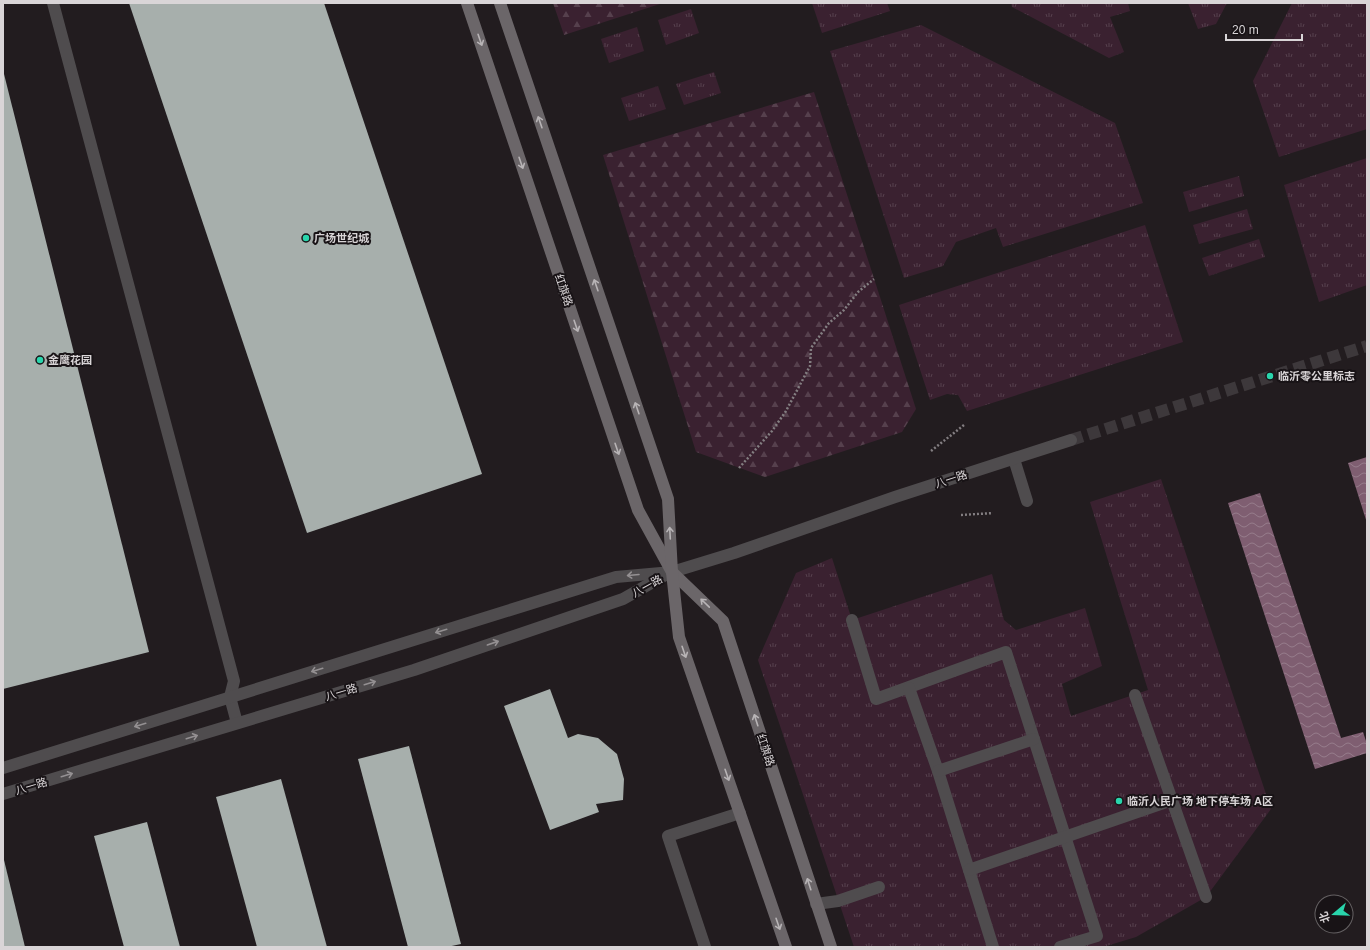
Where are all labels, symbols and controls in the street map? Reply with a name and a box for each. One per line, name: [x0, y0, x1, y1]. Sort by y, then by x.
scale bar: [1226, 16, 1302, 42]
text: 20 m: [1232, 23, 1259, 37]
one-way arrow: [476, 34, 484, 46]
one-way arrow: [536, 116, 544, 128]
one-way arrow: [518, 156, 525, 169]
place label: 广场世纪城: [314, 232, 370, 244]
marker: 广场世纪城: [301, 233, 311, 243]
street label: 红旗路: [553, 272, 575, 308]
one-way arrow: [591, 279, 599, 291]
one-way arrow: [573, 320, 580, 333]
place label: 金鹰花园: [48, 354, 92, 366]
marker: 金鹰花园: [35, 355, 45, 365]
place label: 临沂零公里标志: [1278, 370, 1355, 382]
marker: 临沂零公里标志: [1265, 371, 1275, 381]
one-way arrow: [633, 402, 641, 414]
one-way arrow: [614, 443, 622, 455]
street label: 八一路: [933, 468, 969, 490]
one-way arrow: [666, 527, 674, 540]
one-way arrow: [627, 572, 640, 579]
street label: 八一路: [630, 573, 664, 599]
one-way arrow: [700, 599, 710, 608]
one-way arrow: [435, 628, 448, 635]
one-way arrow: [487, 639, 500, 646]
one-way arrow: [681, 645, 689, 657]
one-way arrow: [311, 667, 324, 674]
one-way arrow: [363, 679, 376, 686]
street label: 八一路: [323, 681, 359, 703]
one-way arrow: [751, 714, 759, 726]
one-way arrow: [133, 722, 146, 729]
street label: 红旗路: [755, 732, 777, 768]
one-way arrow: [185, 733, 198, 740]
one-way arrow: [723, 768, 731, 780]
one-way arrow: [60, 771, 73, 778]
street label: 八一路: [13, 775, 49, 797]
place label: 临沂人民广场 地下停车场 A区: [1127, 795, 1273, 807]
marker: 临沂人民广场 地下停车场 A区: [1114, 796, 1124, 806]
one-way arrow: [805, 877, 812, 890]
north arrow: [1314, 894, 1354, 934]
text: 北: [1317, 910, 1332, 924]
one-way arrow: [775, 917, 782, 930]

